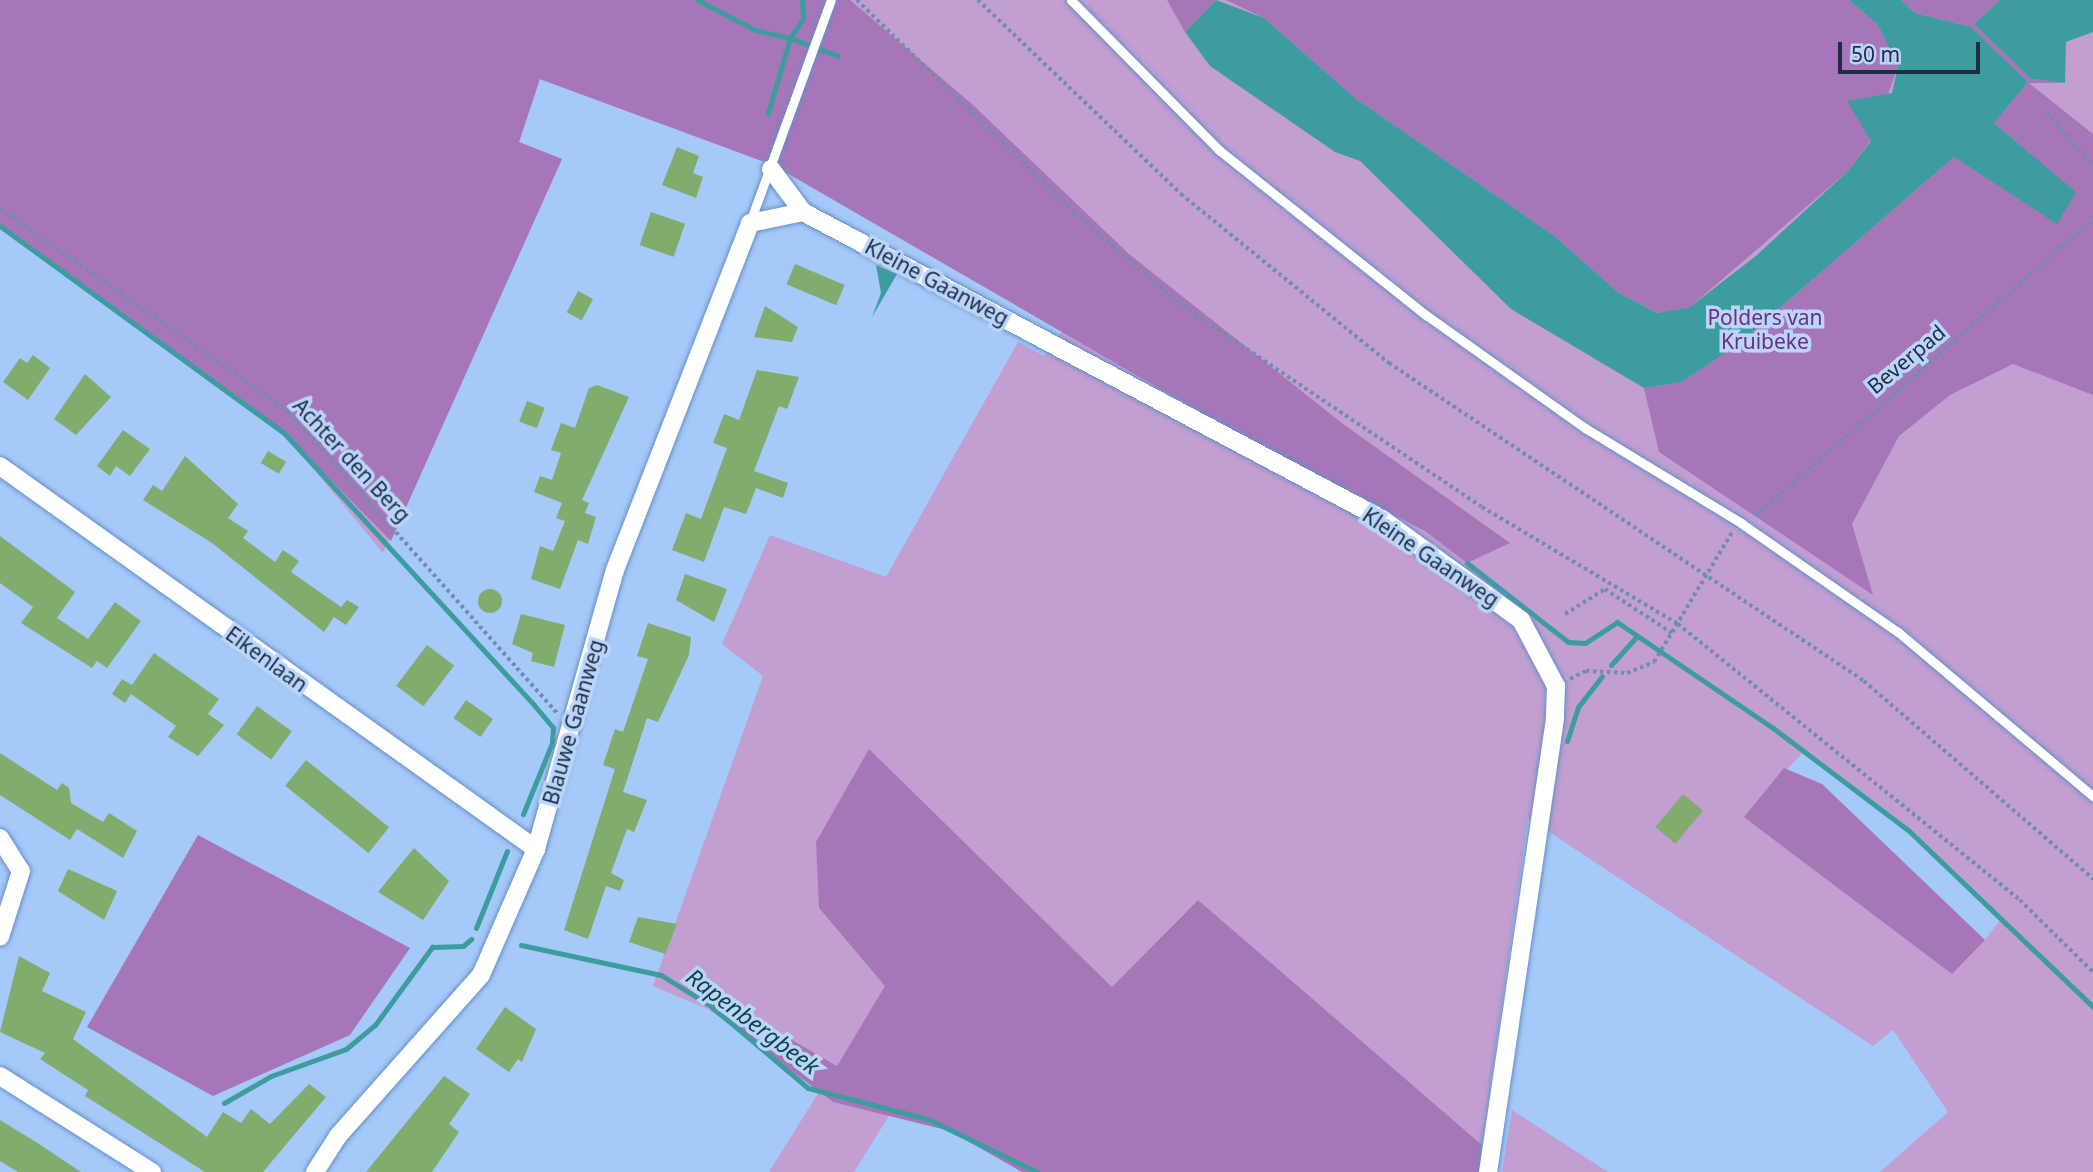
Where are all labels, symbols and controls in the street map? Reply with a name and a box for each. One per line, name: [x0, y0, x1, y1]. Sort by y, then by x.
scale bar: [1841, 28, 1983, 72]
text: 50 m: [1851, 40, 1900, 68]
street label: Kleine Gaanweg: [861, 234, 1013, 330]
park label: Polders van Kruibeke: [1707, 304, 1823, 354]
street label: Beverpad: [1862, 319, 1950, 399]
street label: Achter den Berg: [288, 393, 416, 527]
street label: Kleine Gaanweg: [1358, 502, 1504, 612]
street label: Eikenlaan: [221, 621, 313, 697]
street label: Blauwe Gaanweg: [537, 636, 609, 808]
water label: Rapenbergbeek: [681, 962, 825, 1080]

